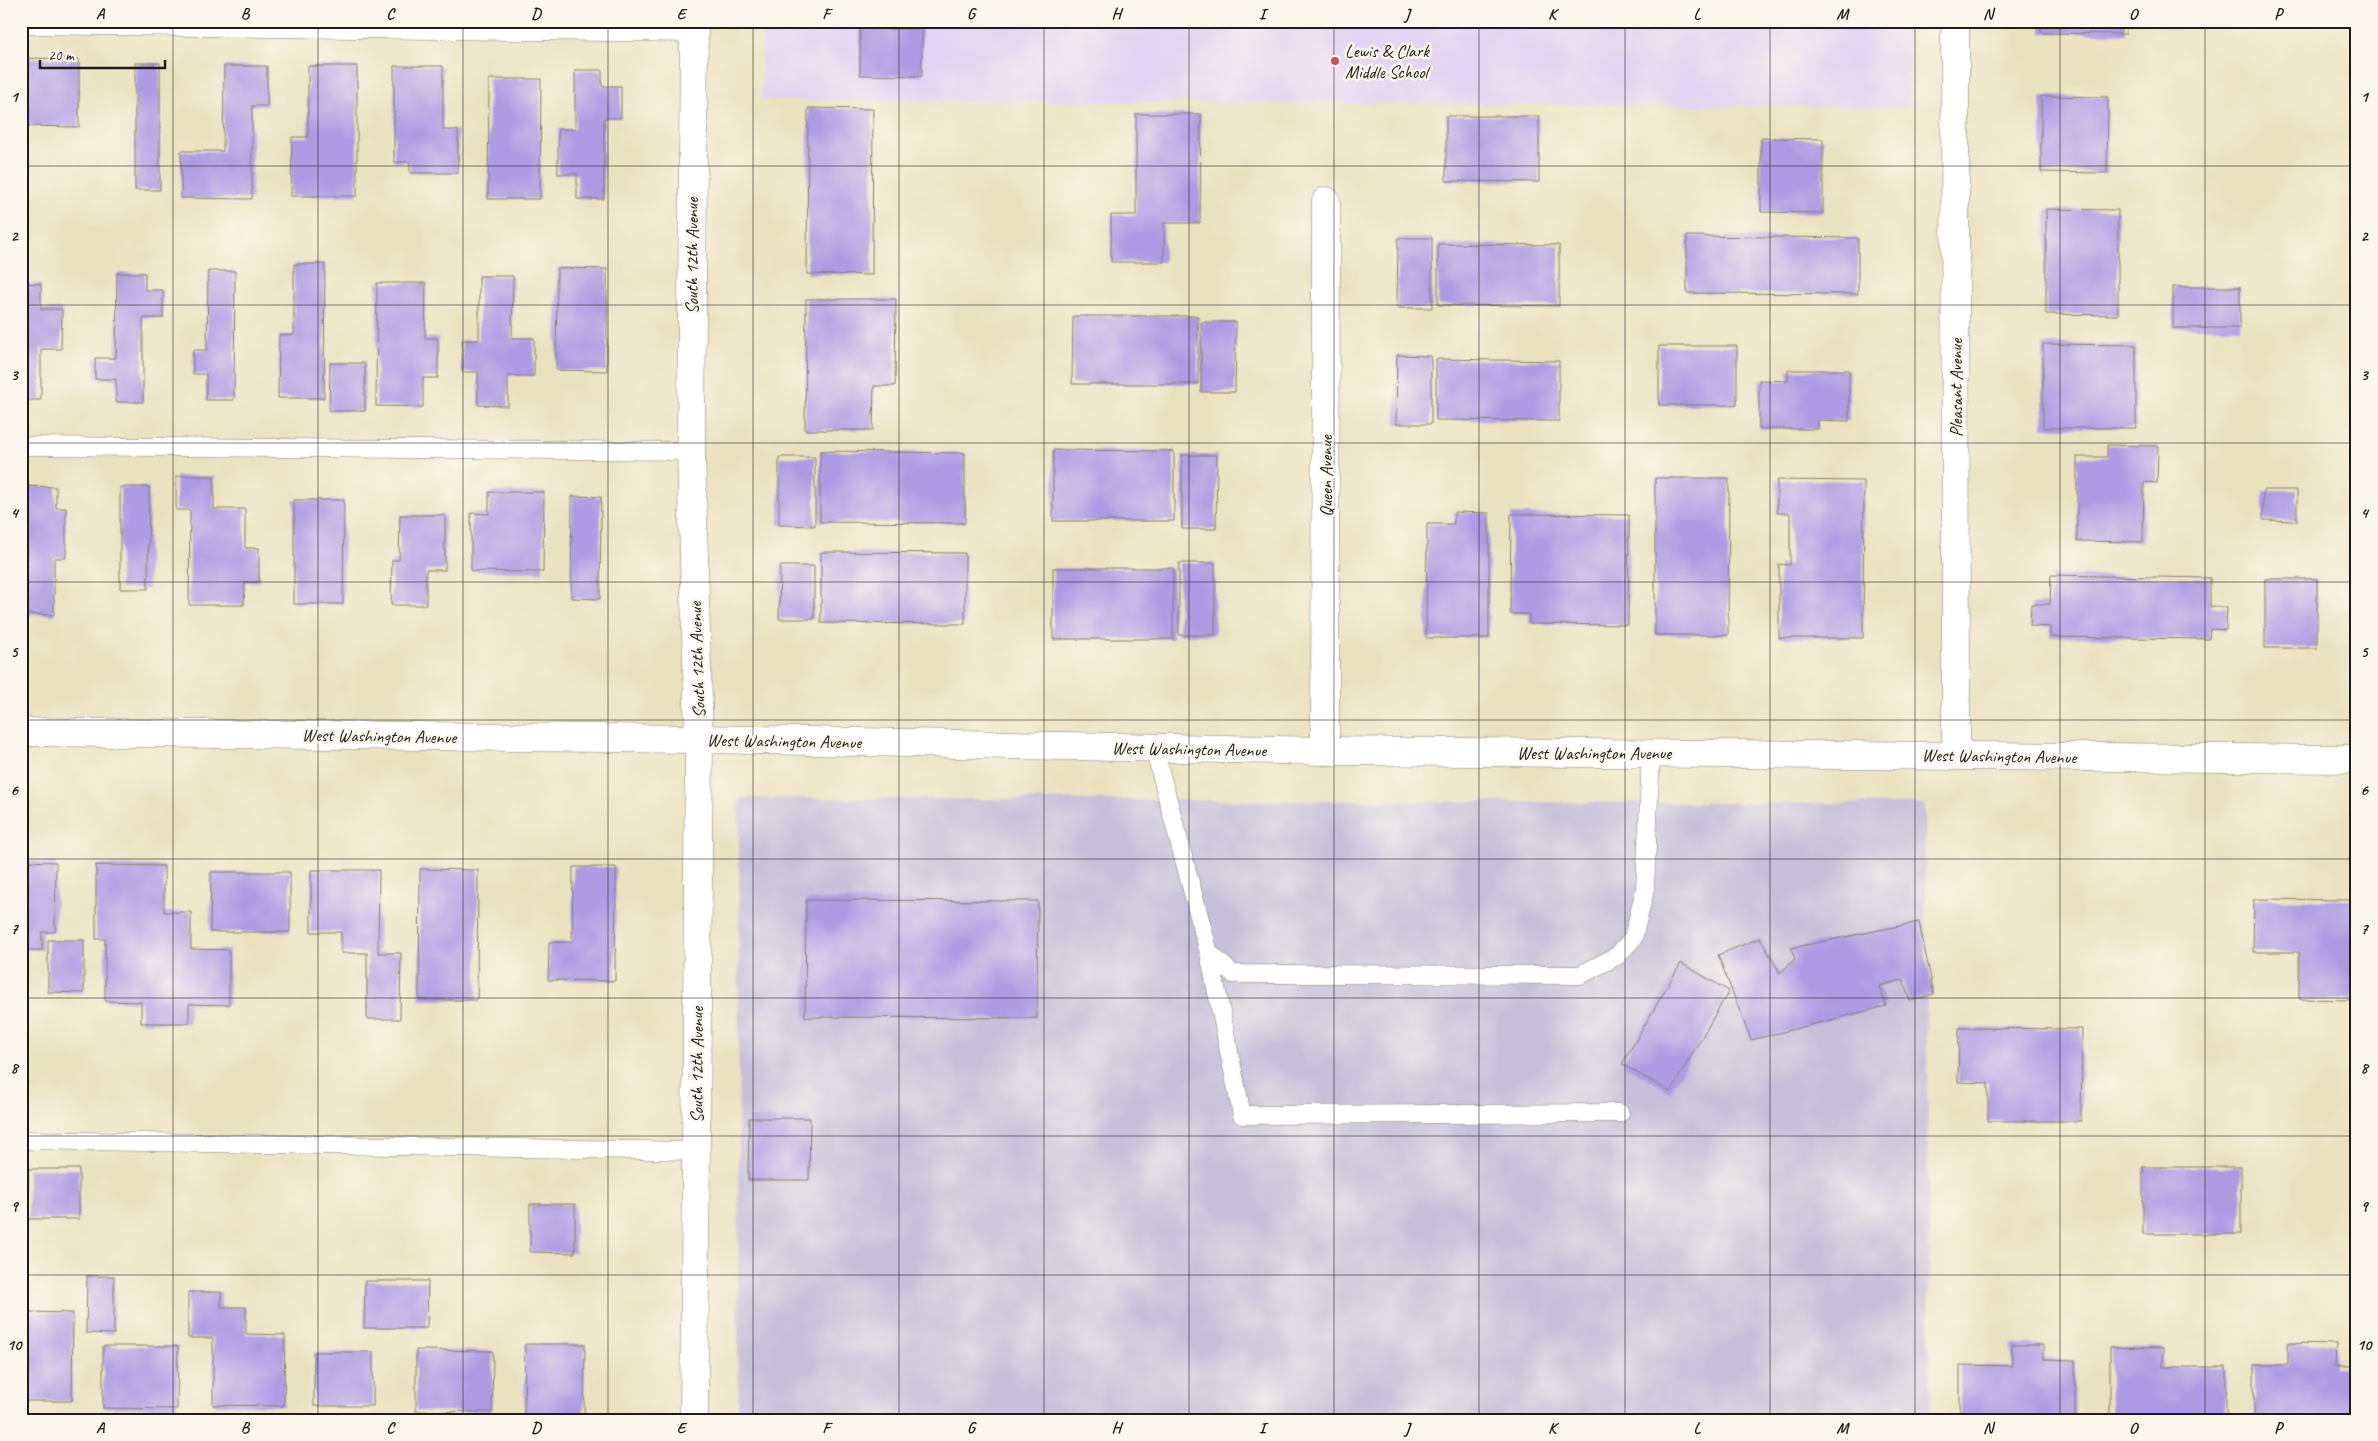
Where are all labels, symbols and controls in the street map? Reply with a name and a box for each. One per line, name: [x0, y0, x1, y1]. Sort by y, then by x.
text: A: [96, 4, 106, 24]
text: B: [241, 4, 251, 24]
text: C: [386, 4, 396, 24]
text: D: [531, 4, 542, 24]
text: E: [677, 4, 688, 24]
text: F: [822, 4, 833, 24]
text: G: [967, 4, 977, 24]
text: H: [1111, 4, 1123, 24]
text: I: [1259, 4, 1269, 24]
text: J: [1403, 4, 1412, 24]
text: K: [1548, 4, 1560, 24]
text: L: [1694, 4, 1702, 24]
text: M: [1836, 4, 1850, 24]
text: N: [1983, 4, 1996, 24]
text: O: [2129, 4, 2139, 24]
text: P: [2274, 4, 2284, 24]
scale bar: [40, 38, 165, 70]
place label: Lewis & Clark Middle School: [1345, 40, 1431, 83]
text: 20 m: [48, 46, 75, 65]
marker: Lewis & Clark Middle School: [1329, 55, 1341, 67]
text: 1: [10, 87, 19, 107]
text: 1: [2360, 87, 2369, 107]
street label: South 12th Avenue: [681, 197, 703, 314]
text: 2: [10, 226, 19, 246]
text: 2: [2360, 226, 2369, 246]
street label: Pleasant Avenue: [1945, 338, 1967, 437]
text: 3: [10, 365, 19, 385]
text: 3: [2360, 365, 2369, 385]
street label: Queen Avenue: [1315, 434, 1337, 517]
text: 4: [10, 503, 19, 523]
text: 4: [2360, 503, 2369, 523]
street label: South 12th Avenue: [684, 600, 710, 718]
text: 5: [11, 642, 20, 662]
text: 5: [2361, 642, 2370, 662]
street label: West Washington Avenue: [302, 724, 457, 748]
street label: West Washington Avenue: [707, 729, 862, 753]
street label: West Washington Avenue: [1112, 737, 1267, 761]
street label: West Washington Avenue: [1517, 742, 1672, 764]
street label: West Washington Avenue: [1922, 744, 2077, 768]
text: 6: [10, 780, 19, 800]
text: 6: [2360, 780, 2369, 800]
text: 7: [10, 919, 19, 939]
text: 7: [2360, 919, 2369, 939]
street label: South 12th Avenue: [686, 1006, 708, 1123]
text: 8: [10, 1058, 19, 1078]
text: 8: [2360, 1058, 2369, 1078]
text: 9: [10, 1196, 19, 1216]
text: 9: [2360, 1196, 2369, 1216]
text: 10: [7, 1335, 23, 1355]
text: 10: [2357, 1335, 2373, 1355]
text: A: [96, 1418, 106, 1438]
text: B: [241, 1418, 251, 1438]
text: C: [386, 1418, 396, 1438]
text: D: [531, 1418, 542, 1438]
text: E: [677, 1418, 688, 1438]
text: F: [822, 1418, 833, 1438]
text: G: [967, 1418, 977, 1438]
text: H: [1111, 1418, 1123, 1438]
text: I: [1259, 1418, 1269, 1438]
text: J: [1403, 1418, 1412, 1438]
text: K: [1548, 1418, 1560, 1438]
text: L: [1694, 1418, 1702, 1438]
text: M: [1836, 1418, 1850, 1438]
text: N: [1983, 1418, 1996, 1438]
text: O: [2129, 1418, 2139, 1438]
text: P: [2274, 1418, 2284, 1438]

